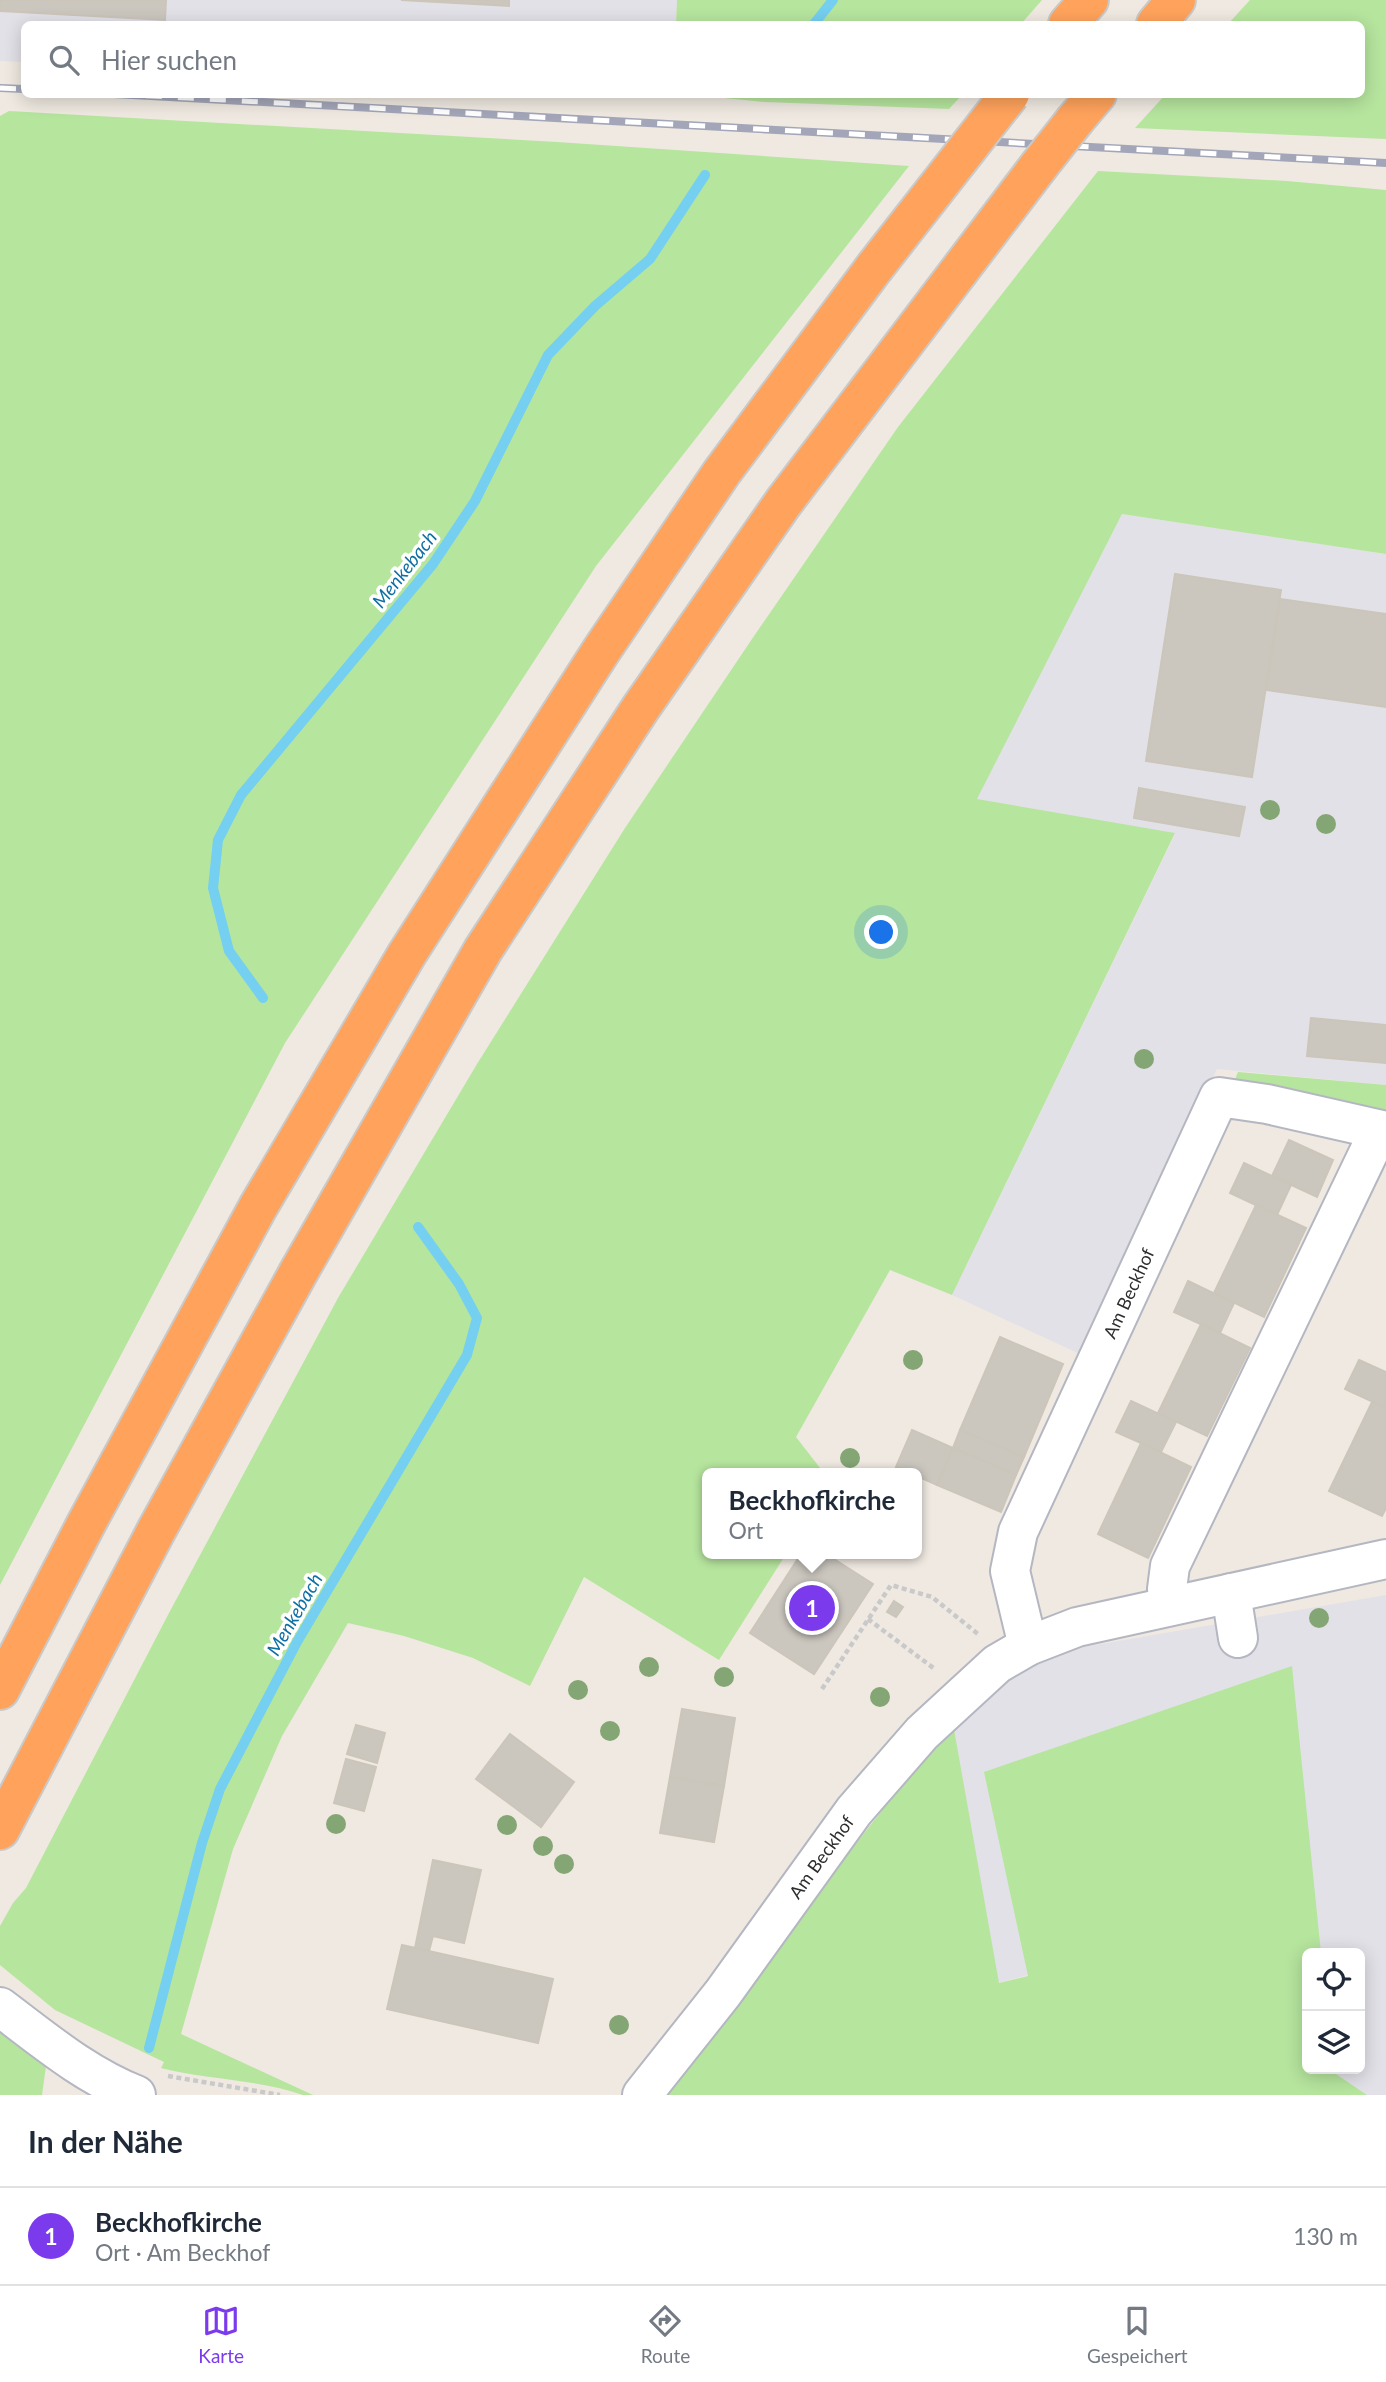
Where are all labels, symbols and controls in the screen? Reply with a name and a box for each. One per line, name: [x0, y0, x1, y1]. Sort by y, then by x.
search box: [21, 21, 1365, 98]
icon: search: [45, 41, 83, 79]
text: Hier suchen: [101, 44, 237, 76]
water label: Menkebach: [367, 526, 441, 612]
your location: [864, 915, 898, 949]
street label: Am Beckhof: [1098, 1244, 1159, 1342]
popup: [702, 1468, 922, 1559]
text: Beckhofkirche: [729, 1484, 895, 1516]
text: Ort: [729, 1516, 763, 1544]
water label: Menkebach: [261, 1569, 327, 1659]
pin: 1: [789, 1582, 835, 1634]
street label: Am Beckhof: [784, 1811, 859, 1903]
map controls: [1302, 1948, 1365, 2074]
button: locate: [1302, 1948, 1365, 2011]
button: layers: [1302, 2011, 1365, 2074]
text: In der Nähe: [28, 2123, 183, 2159]
text: Beckhofkirche: [95, 2206, 262, 2238]
text: 1: [44, 2222, 58, 2250]
text: 130 m: [1293, 2222, 1358, 2250]
text: Ort · Am Beckhof: [95, 2238, 270, 2266]
tab: Karte: [198, 2302, 244, 2367]
tab: Route: [641, 2302, 690, 2367]
tab: Gespeichert: [1087, 2302, 1188, 2367]

